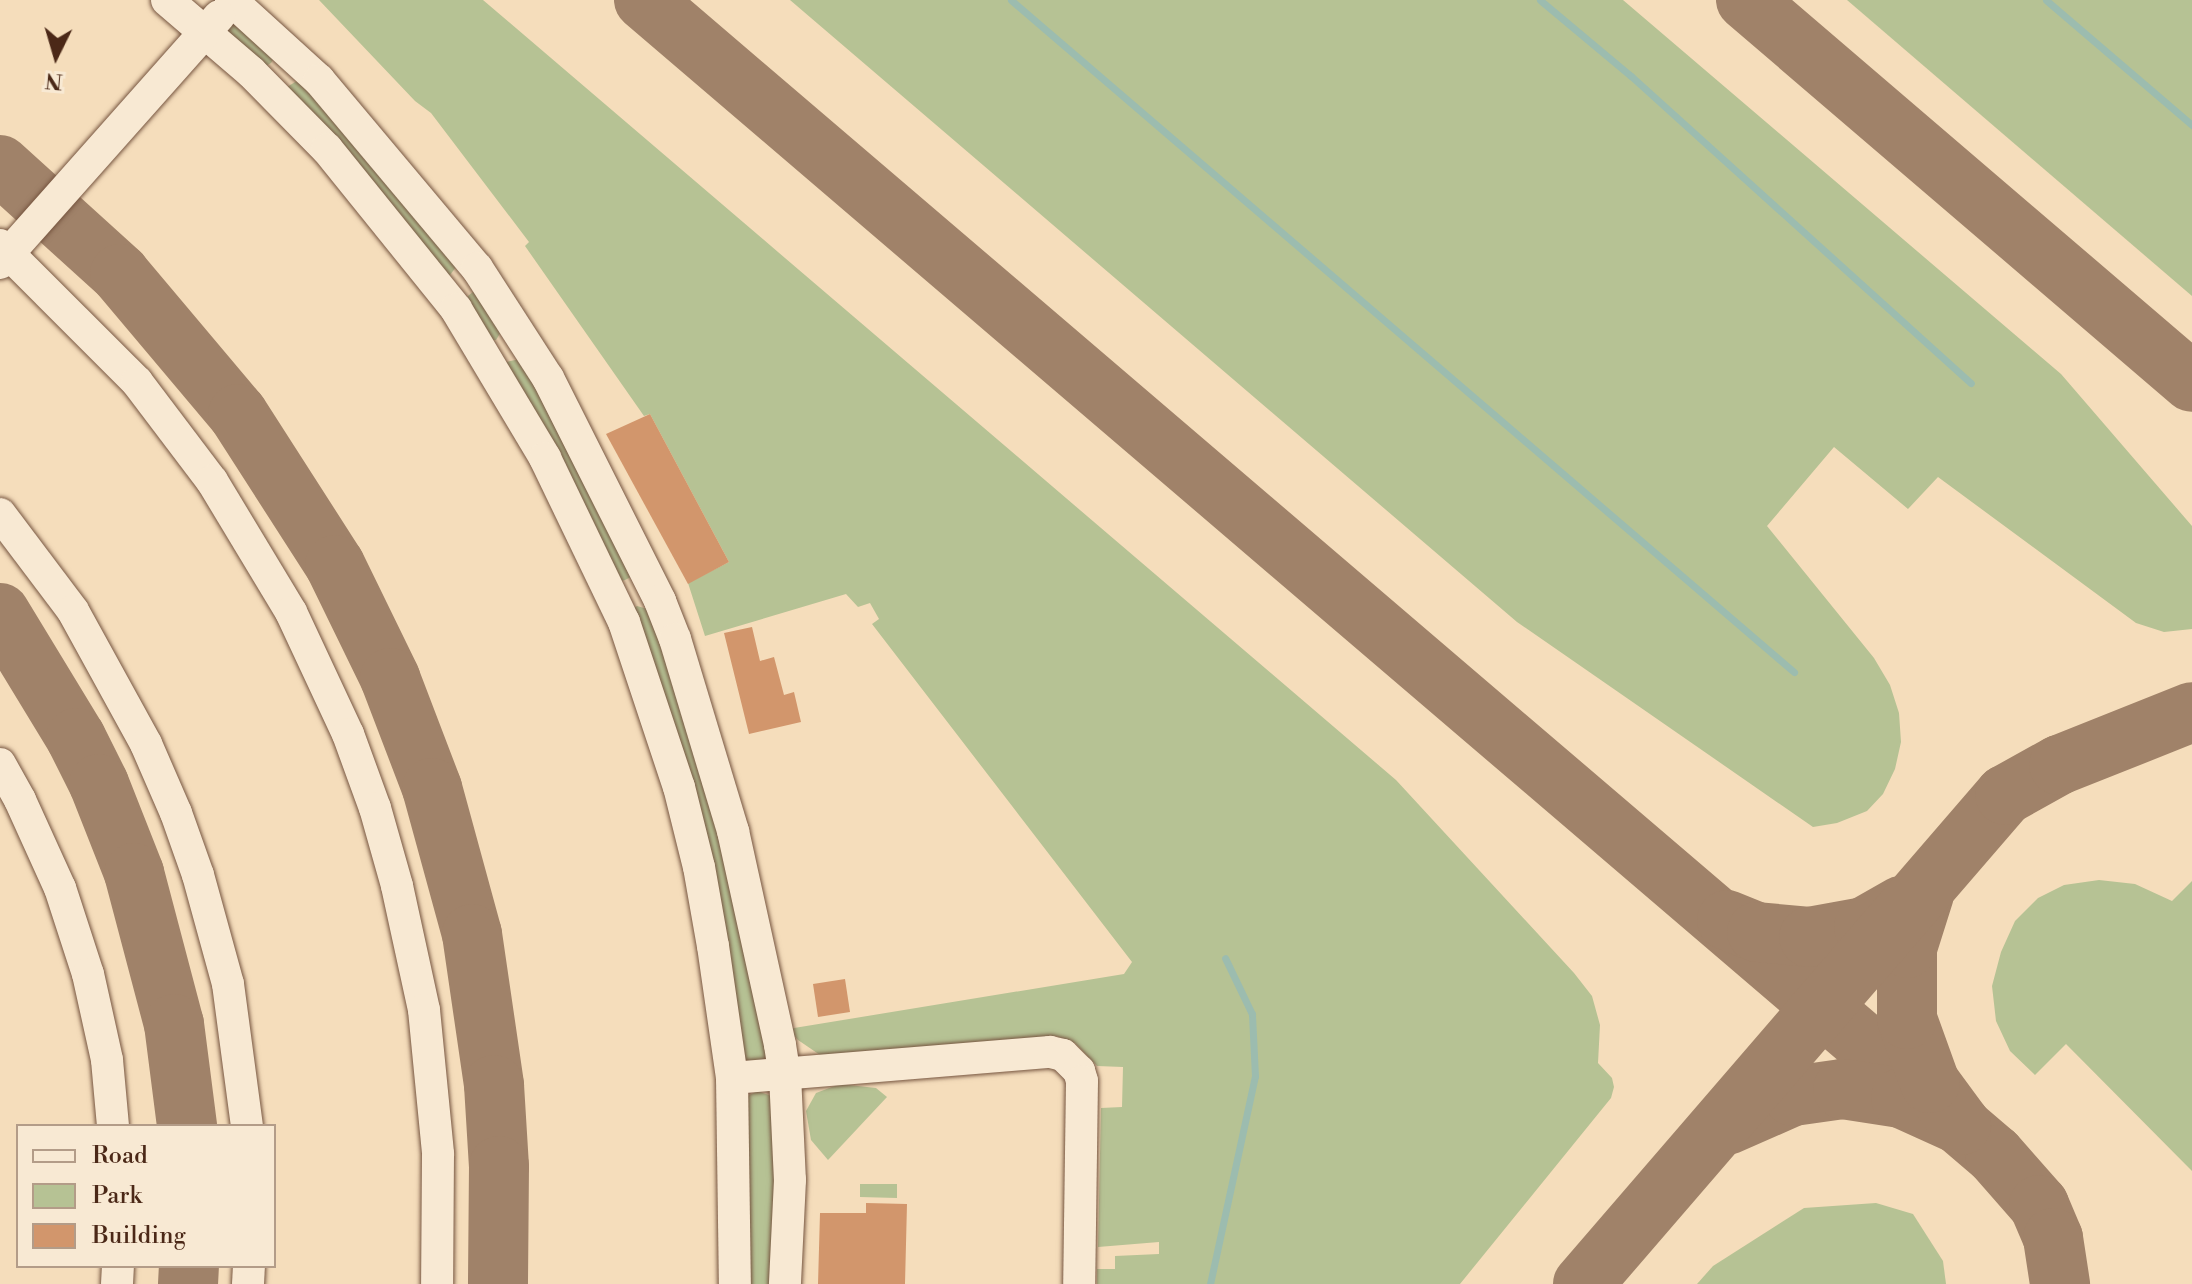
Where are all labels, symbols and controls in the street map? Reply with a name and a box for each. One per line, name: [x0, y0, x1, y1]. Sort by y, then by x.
north arrow: [16, 16, 96, 96]
text: N: [44, 66, 64, 95]
legend: [16, 1124, 276, 1268]
text: Road: [92, 1141, 148, 1171]
text: Park: [92, 1181, 142, 1211]
text: Building: [92, 1221, 186, 1251]

